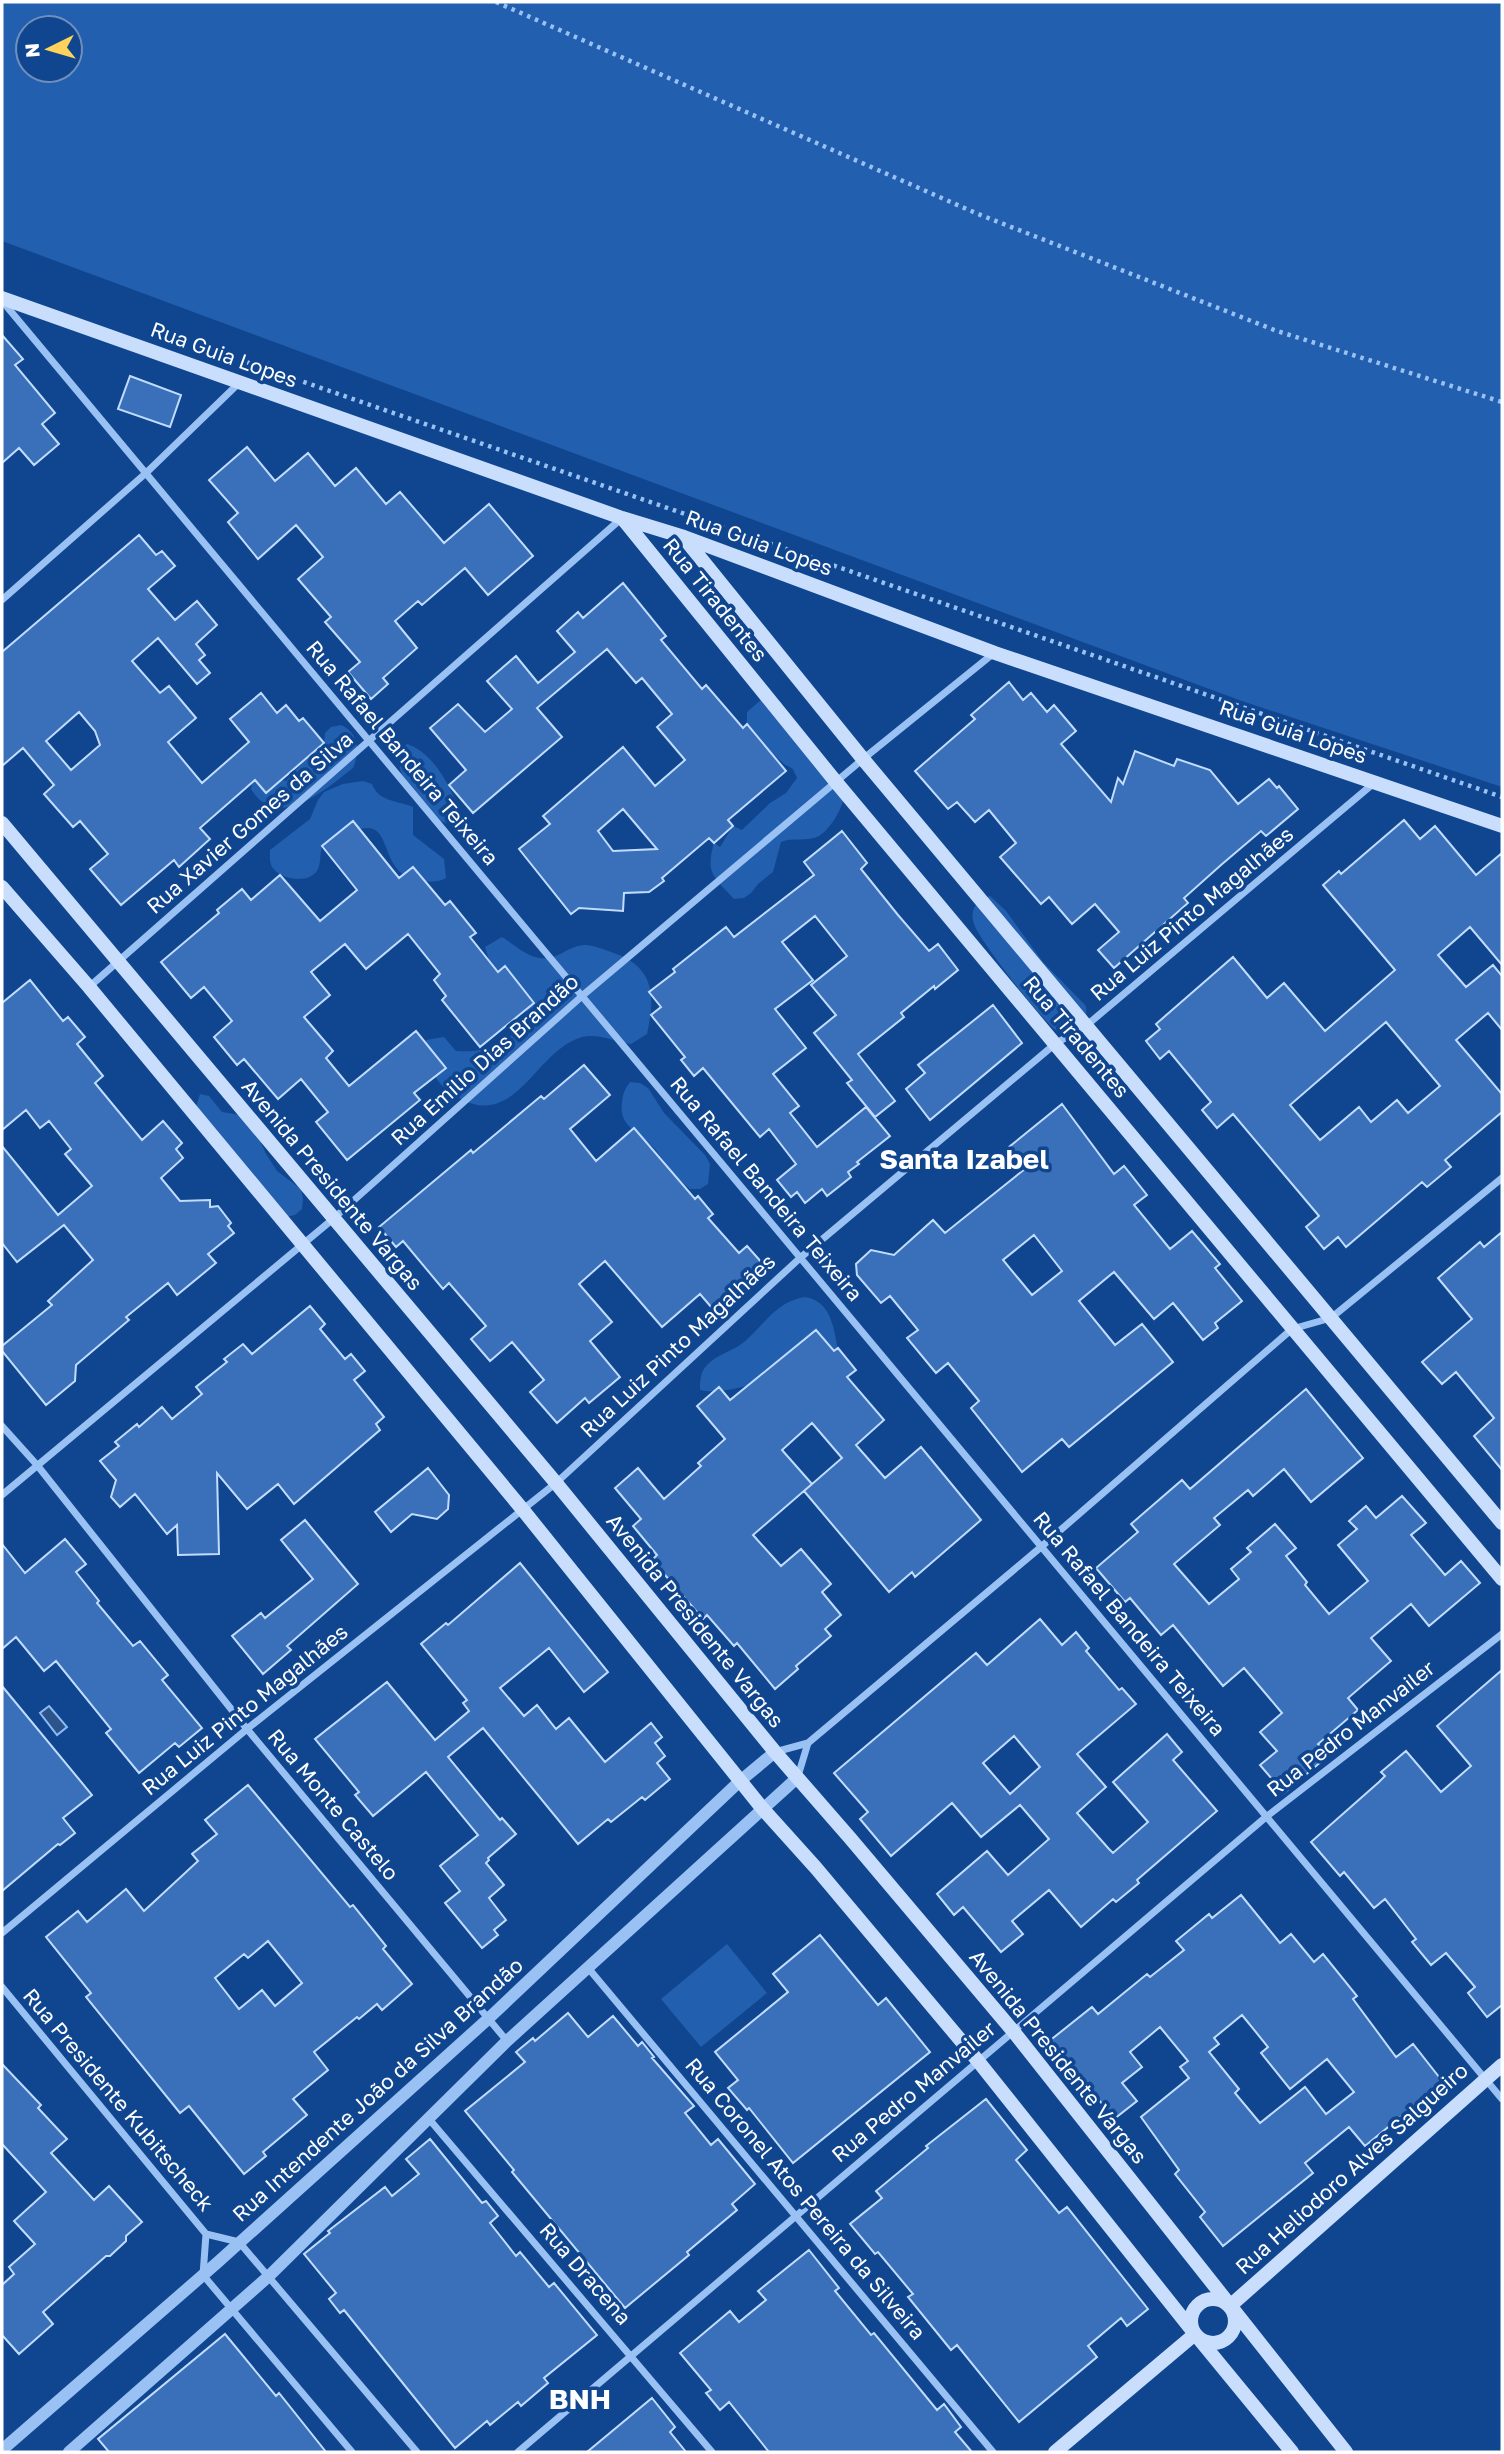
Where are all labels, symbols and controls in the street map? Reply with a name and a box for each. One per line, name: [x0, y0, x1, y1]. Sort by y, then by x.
north arrow: [14, 14, 84, 84]
text: N: [19, 42, 44, 59]
street label: Rua Guia Lopes: [147, 315, 301, 393]
street label: Rua Guia Lopes: [682, 503, 836, 581]
street label: Rua Tiradentes: [658, 532, 774, 666]
street label: Rua Rafael Bandeira Teixeira: [301, 635, 504, 870]
street label: Rua Guia Lopes: [1216, 694, 1371, 769]
street label: Rua Xavier Gomes da Silva: [141, 726, 358, 919]
street label: Rua Luiz Pinto Magalhães: [1084, 821, 1298, 1006]
street label: Rua Emilio Dias Brandão: [385, 968, 584, 1150]
street label: Rua Tiradentes: [1018, 970, 1135, 1103]
street label: Rua Rafael Bandeira Teixeira: [665, 1071, 868, 1306]
street label: Avenida Presidente Vargas: [237, 1073, 429, 1295]
district label: Santa Izabel: [879, 1142, 1049, 1175]
street label: Rua Luiz Pinto Magalhães: [574, 1248, 780, 1443]
street label: Rua Rafael Bandeira Teixeira: [1028, 1506, 1231, 1741]
street label: Avenida Presidente Vargas: [601, 1508, 790, 1733]
street label: Rua Luiz Pinto Magalhães: [136, 1618, 353, 1800]
street label: Rua Pedro Manvailer: [1261, 1655, 1440, 1802]
street label: Rua Monte Castelo: [263, 1723, 405, 1885]
street label: Avenida Presidente Vargas: [964, 1944, 1153, 2169]
street label: Rua Intendente João da Silva Brandão: [227, 1952, 528, 2227]
street label: Rua Presidente Kubitscheck: [18, 1983, 220, 2216]
street label: Rua Pedro Manvailer: [826, 2015, 1001, 2167]
street label: Rua Coronel Atos Pereira da Silveira: [680, 2052, 931, 2345]
street label: Rua Heliodoro Alves Salgueiro: [1230, 2057, 1473, 2280]
street label: Rua Dracena: [534, 2217, 637, 2330]
district label: BNH: [549, 2382, 611, 2415]

